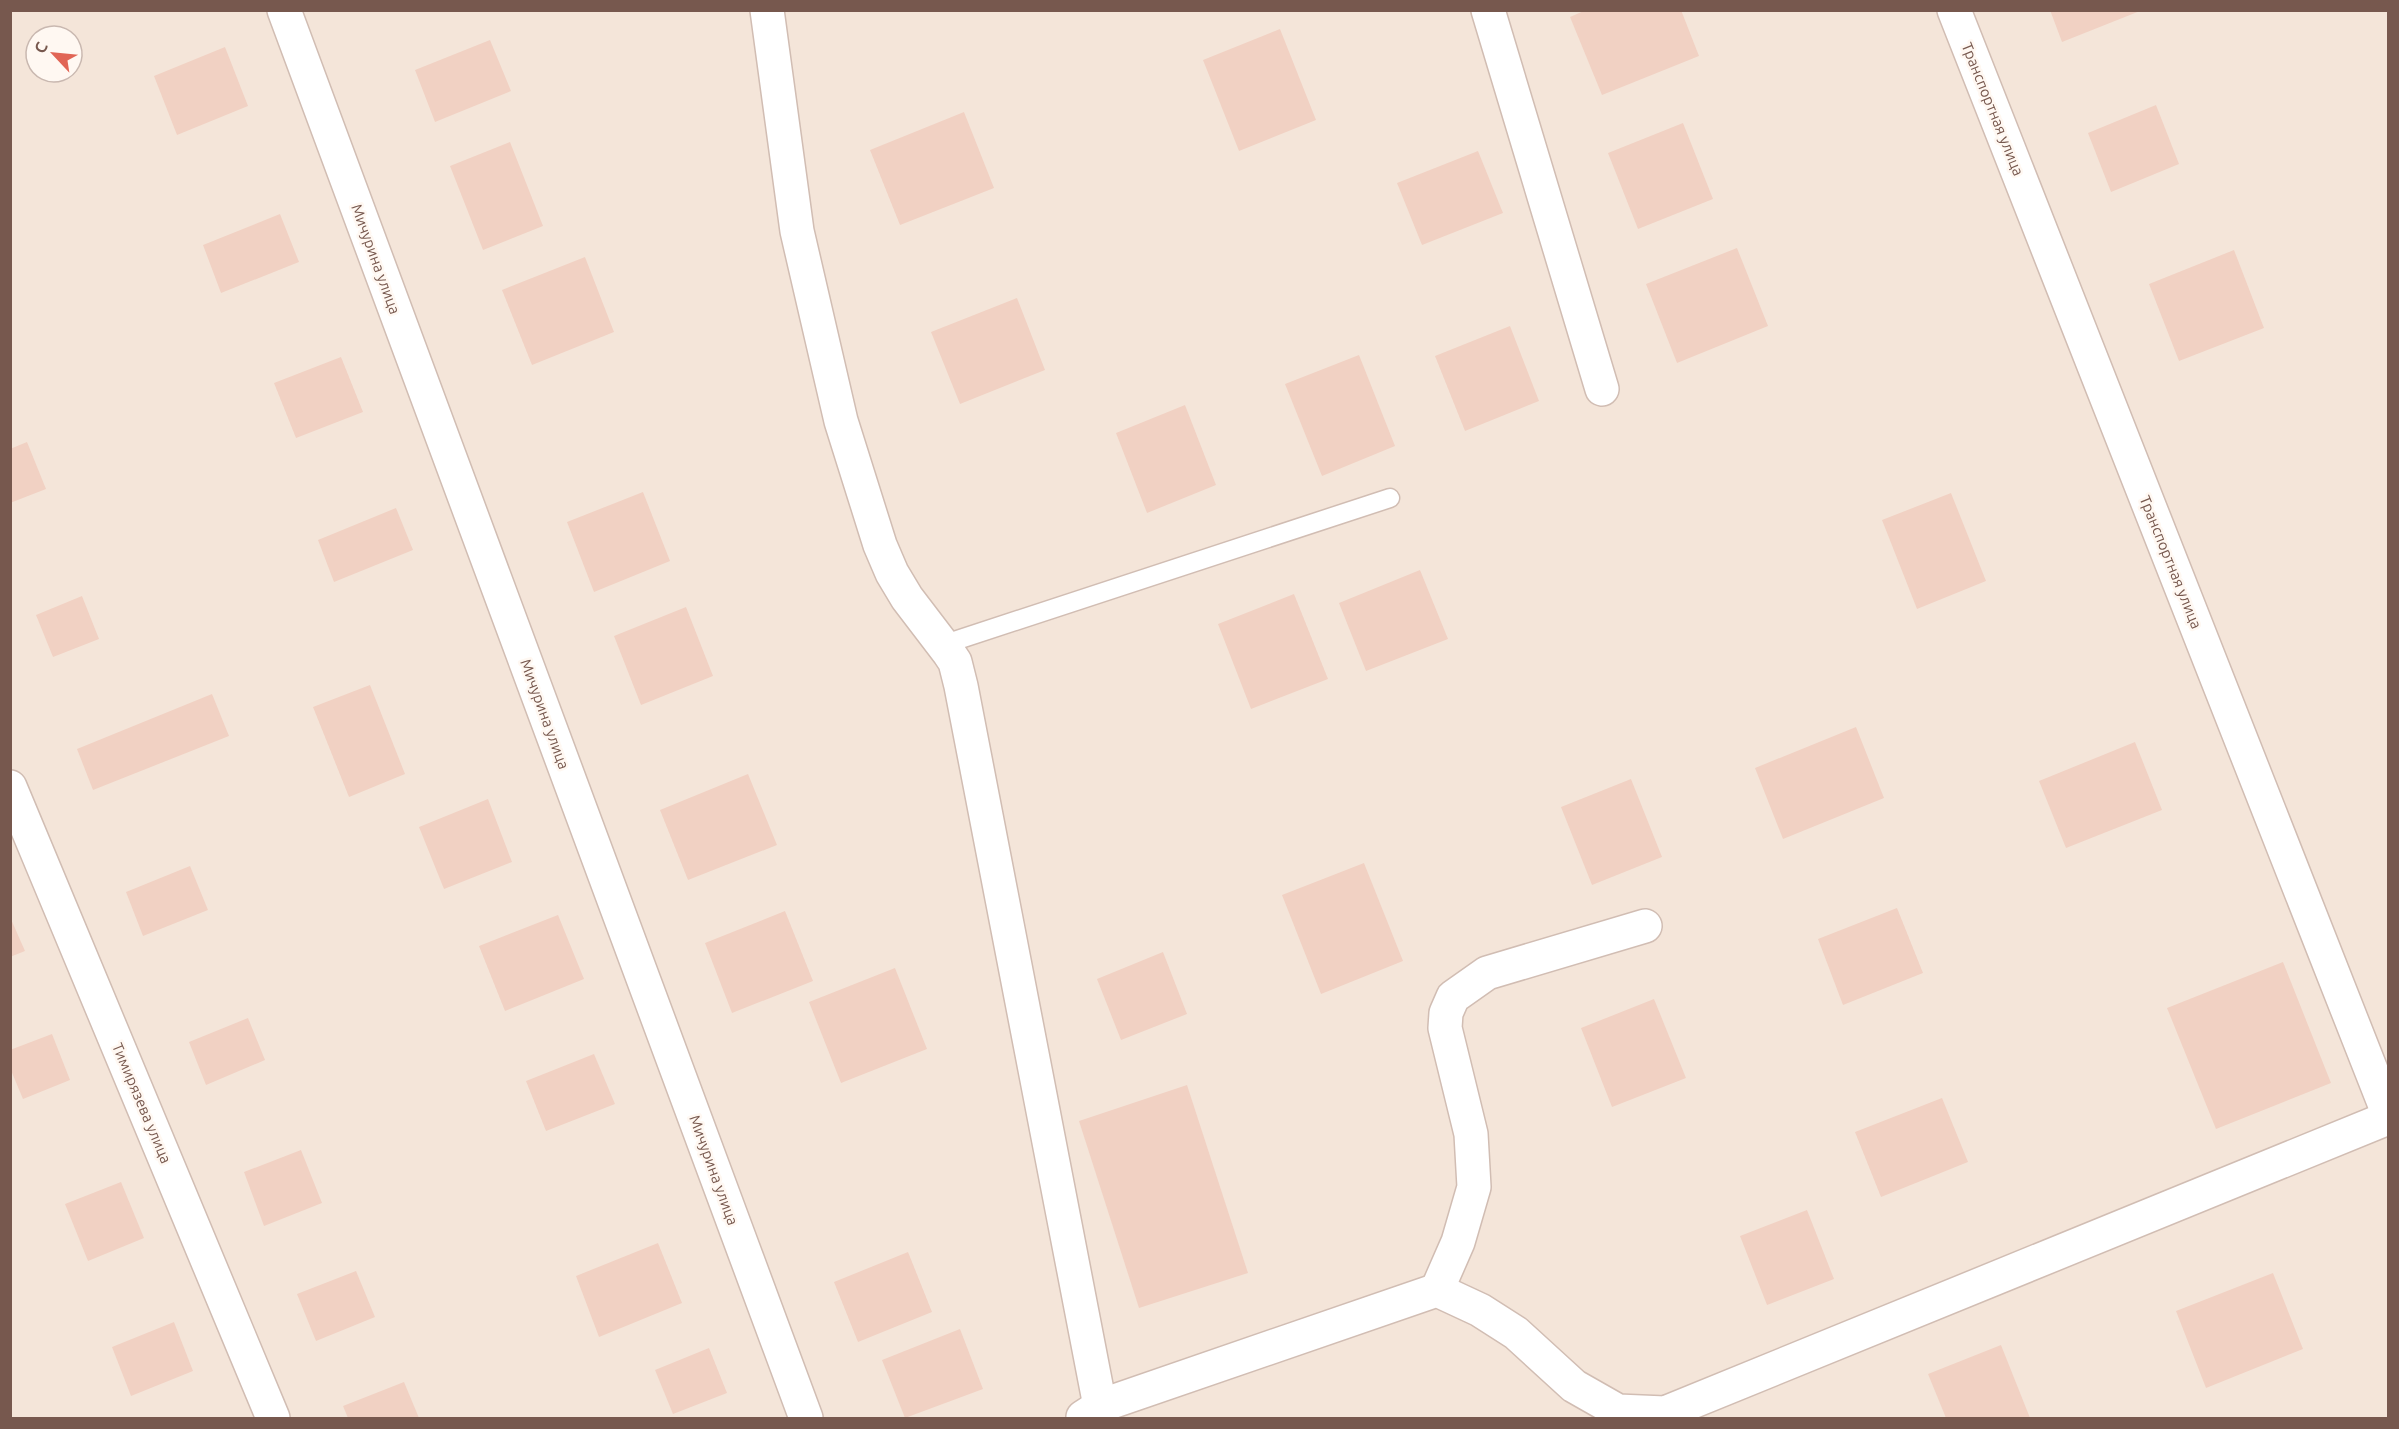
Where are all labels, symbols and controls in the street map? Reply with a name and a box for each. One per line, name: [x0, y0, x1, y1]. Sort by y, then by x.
north arrow: [24, 24, 84, 84]
text: С: [30, 39, 51, 56]
street label: Транспортная улица: [1959, 40, 2027, 178]
street label: Мичурина улица: [348, 202, 404, 316]
street label: Транспортная улица: [2137, 493, 2205, 631]
street label: Мичурина улица: [517, 657, 573, 771]
street label: Тимирязева улица: [109, 1040, 175, 1166]
street label: Мичурина улица: [686, 1113, 742, 1227]

